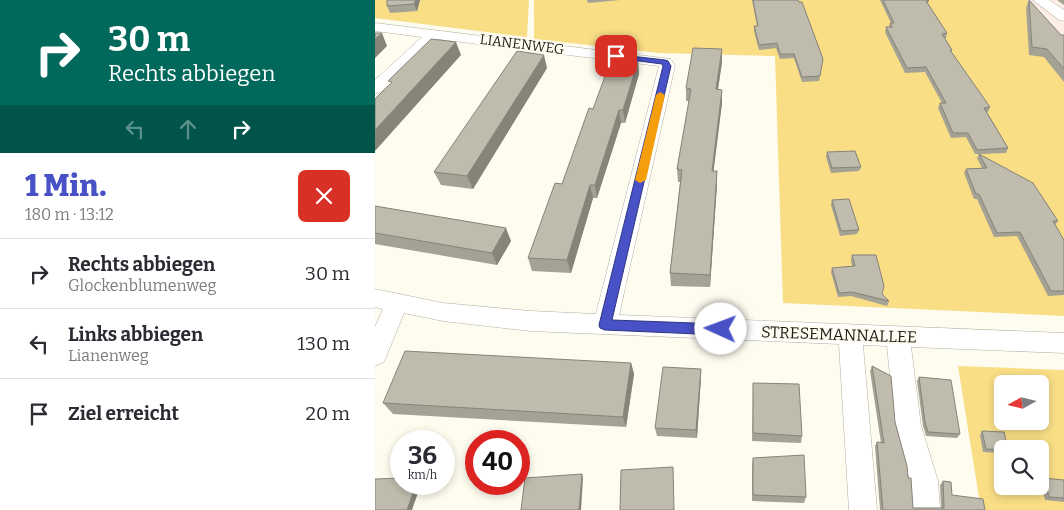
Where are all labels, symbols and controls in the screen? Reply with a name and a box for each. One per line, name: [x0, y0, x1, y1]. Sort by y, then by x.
text: 30 m: [108, 18, 190, 60]
icon: right: [25, 20, 90, 85]
street label: LIANENWEG: [479, 31, 565, 58]
pin: [595, 35, 637, 77]
icon: arrive: [602, 42, 630, 70]
text: Rechts abbiegen: [108, 60, 275, 87]
icon: left: [121, 115, 149, 143]
icon: ahead: [174, 115, 202, 143]
icon: right: [227, 115, 255, 143]
text: 1 Min.: [25, 168, 106, 204]
button: close: [298, 170, 350, 222]
text: 180 m · 13:12: [25, 205, 114, 224]
text: Rechts abbiegen: [68, 253, 215, 276]
icon: right: [25, 260, 53, 288]
text: 30 m: [305, 262, 350, 285]
text: Glockenblumenweg: [68, 276, 216, 295]
position arrow: [694, 302, 746, 354]
street label: STRESEMANNALLEE: [761, 322, 917, 347]
text: Links abbiegen: [68, 323, 203, 346]
icon: left: [25, 330, 53, 358]
text: 130 m: [297, 332, 350, 355]
text: Lianenweg: [68, 346, 149, 365]
north arrow: [994, 375, 1049, 430]
map controls: [994, 375, 1049, 495]
icon: arrive: [25, 400, 53, 428]
text: Ziel erreicht: [68, 402, 179, 425]
text: 20 m: [306, 402, 350, 425]
speed limit sign: 40: [465, 430, 530, 495]
button: search: [994, 440, 1049, 495]
text: 36: [408, 441, 437, 471]
text: km/h: [408, 468, 437, 482]

